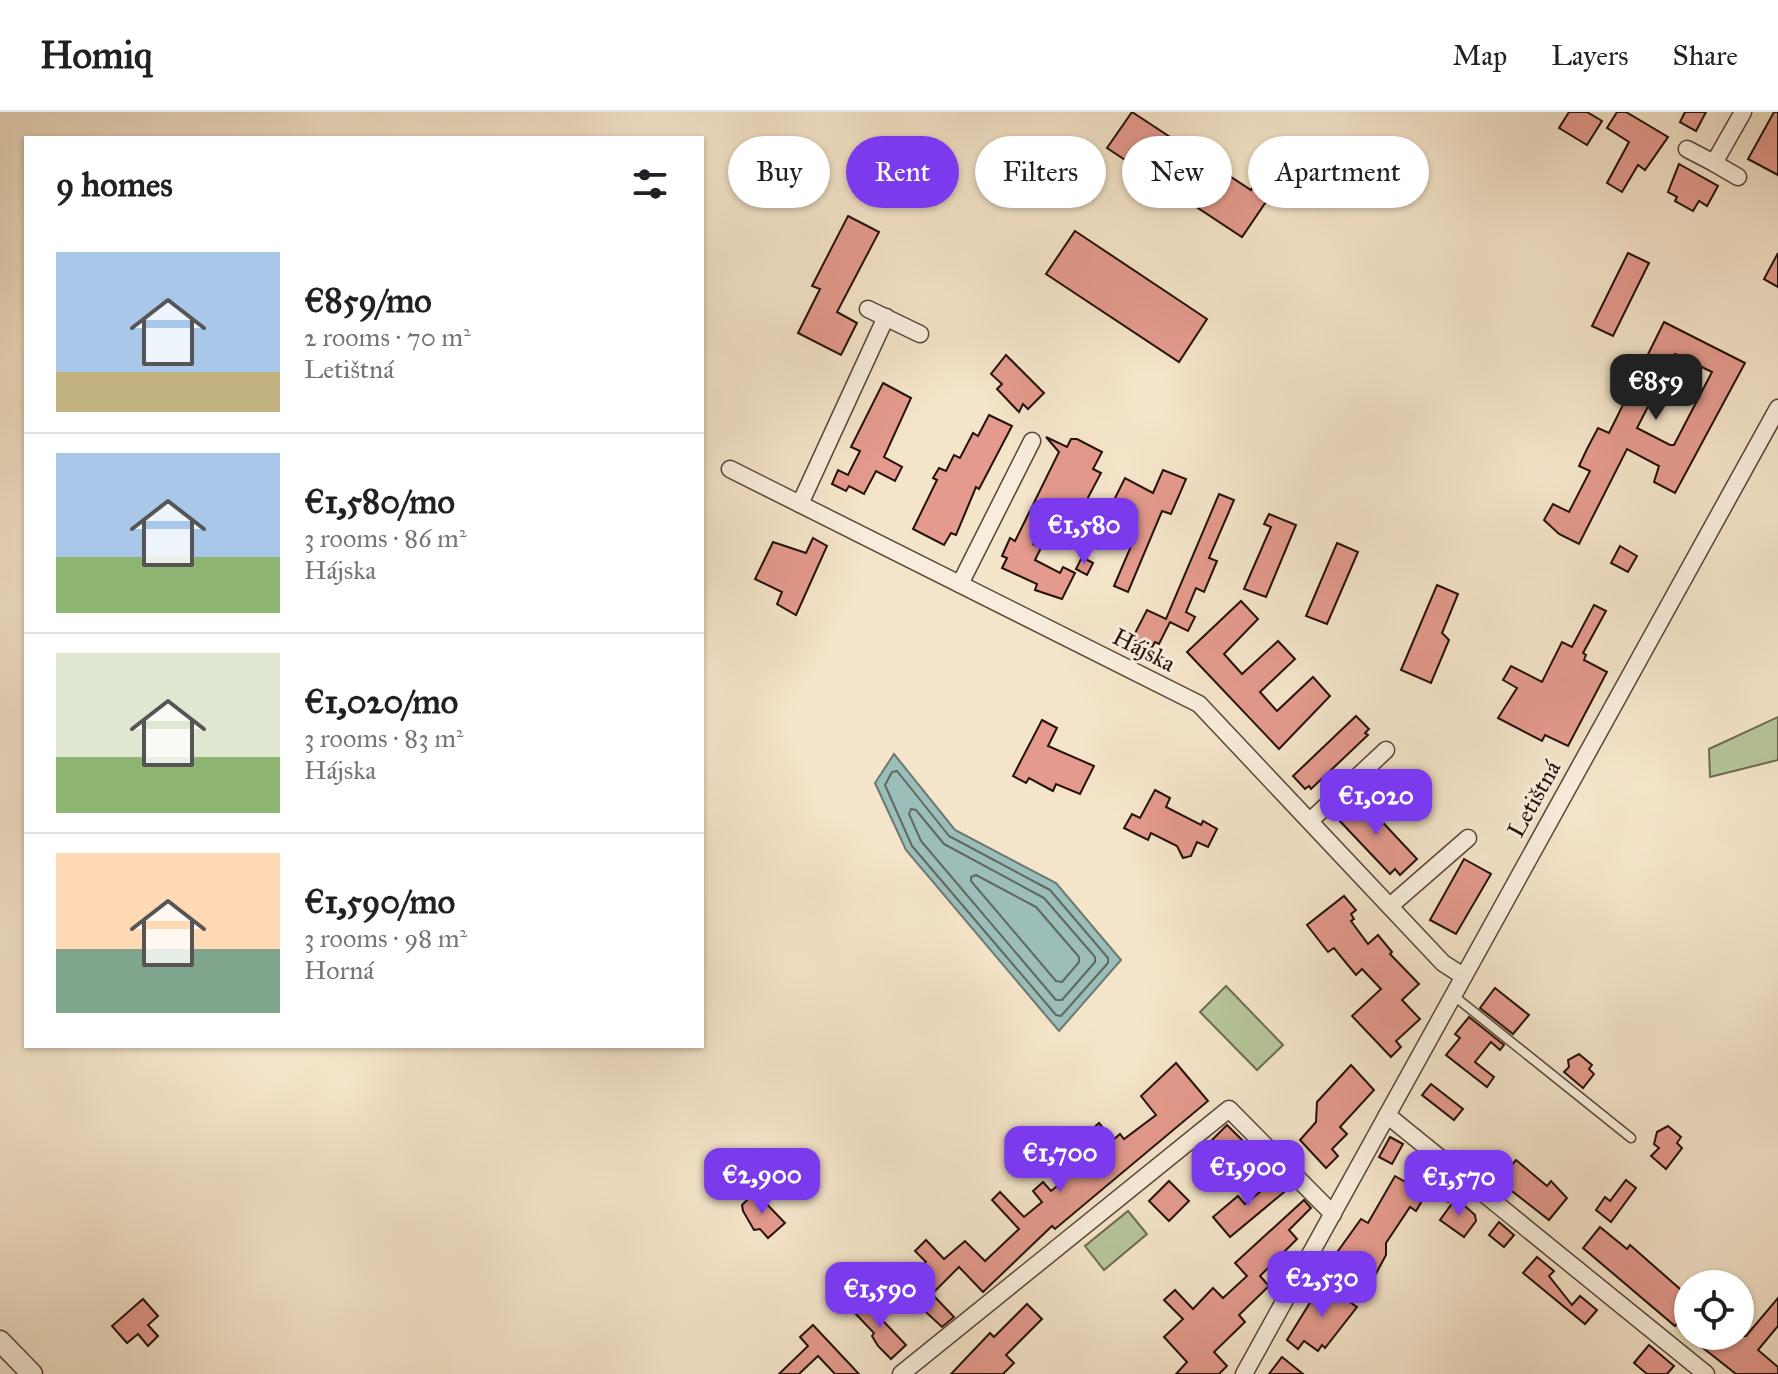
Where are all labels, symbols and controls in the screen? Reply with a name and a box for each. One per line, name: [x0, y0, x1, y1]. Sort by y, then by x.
text: Homiq: [40, 32, 152, 78]
text: Map: [1452, 38, 1507, 73]
text: Layers: [1551, 38, 1629, 73]
text: Share: [1673, 38, 1738, 73]
chip: Buy: [728, 136, 830, 208]
chip: Rent: [846, 136, 959, 208]
chip: Filters: [975, 136, 1106, 208]
chip: New: [1122, 136, 1232, 208]
chip: Apartment: [1248, 136, 1429, 208]
icon: filters: [628, 162, 672, 206]
text: 9 homes: [56, 164, 173, 205]
text: €859/mo: [304, 280, 432, 321]
icon: home: [120, 284, 216, 380]
text: 2 rooms · 70 m²: [304, 321, 471, 353]
text: Letištná: [304, 353, 394, 385]
pin: €859: [1609, 354, 1703, 422]
text: €859: [1628, 364, 1684, 396]
text: €1,580/mo: [304, 481, 455, 522]
icon: home: [120, 485, 216, 581]
pin: €1,580: [1019, 498, 1149, 566]
text: €1,580: [1047, 508, 1121, 540]
text: 3 rooms · 86 m²: [304, 522, 467, 554]
text: Hájska: [304, 554, 376, 586]
street label: Hájska: [1107, 621, 1181, 679]
text: €1,020/mo: [304, 681, 458, 722]
icon: home: [120, 685, 216, 781]
text: 3 rooms · 83 m²: [304, 722, 464, 754]
text: Hájska: [304, 754, 376, 786]
street label: Letištná: [1501, 755, 1568, 843]
pin: €1,020: [1311, 769, 1441, 837]
text: €1,020: [1338, 779, 1414, 811]
text: €1,590/mo: [304, 881, 455, 922]
icon: home: [120, 885, 216, 981]
text: 3 rooms · 98 m²: [304, 922, 467, 954]
text: Horná: [304, 954, 374, 986]
pin: €1,700: [995, 1126, 1125, 1194]
text: €1,700: [1022, 1136, 1098, 1168]
pin: €1,900: [1183, 1140, 1313, 1208]
pin: €2,900: [697, 1148, 827, 1216]
text: €1,900: [1210, 1150, 1286, 1182]
pin: €1,570: [1394, 1150, 1524, 1218]
text: €2,900: [722, 1158, 802, 1190]
text: €1,570: [1422, 1160, 1496, 1192]
pin: €2,530: [1257, 1251, 1387, 1319]
text: €2,530: [1285, 1261, 1359, 1293]
pin: €1,590: [815, 1262, 945, 1330]
map controls: [1674, 1270, 1754, 1350]
button: locate: [1674, 1270, 1754, 1350]
text: €1,590: [843, 1272, 917, 1304]

